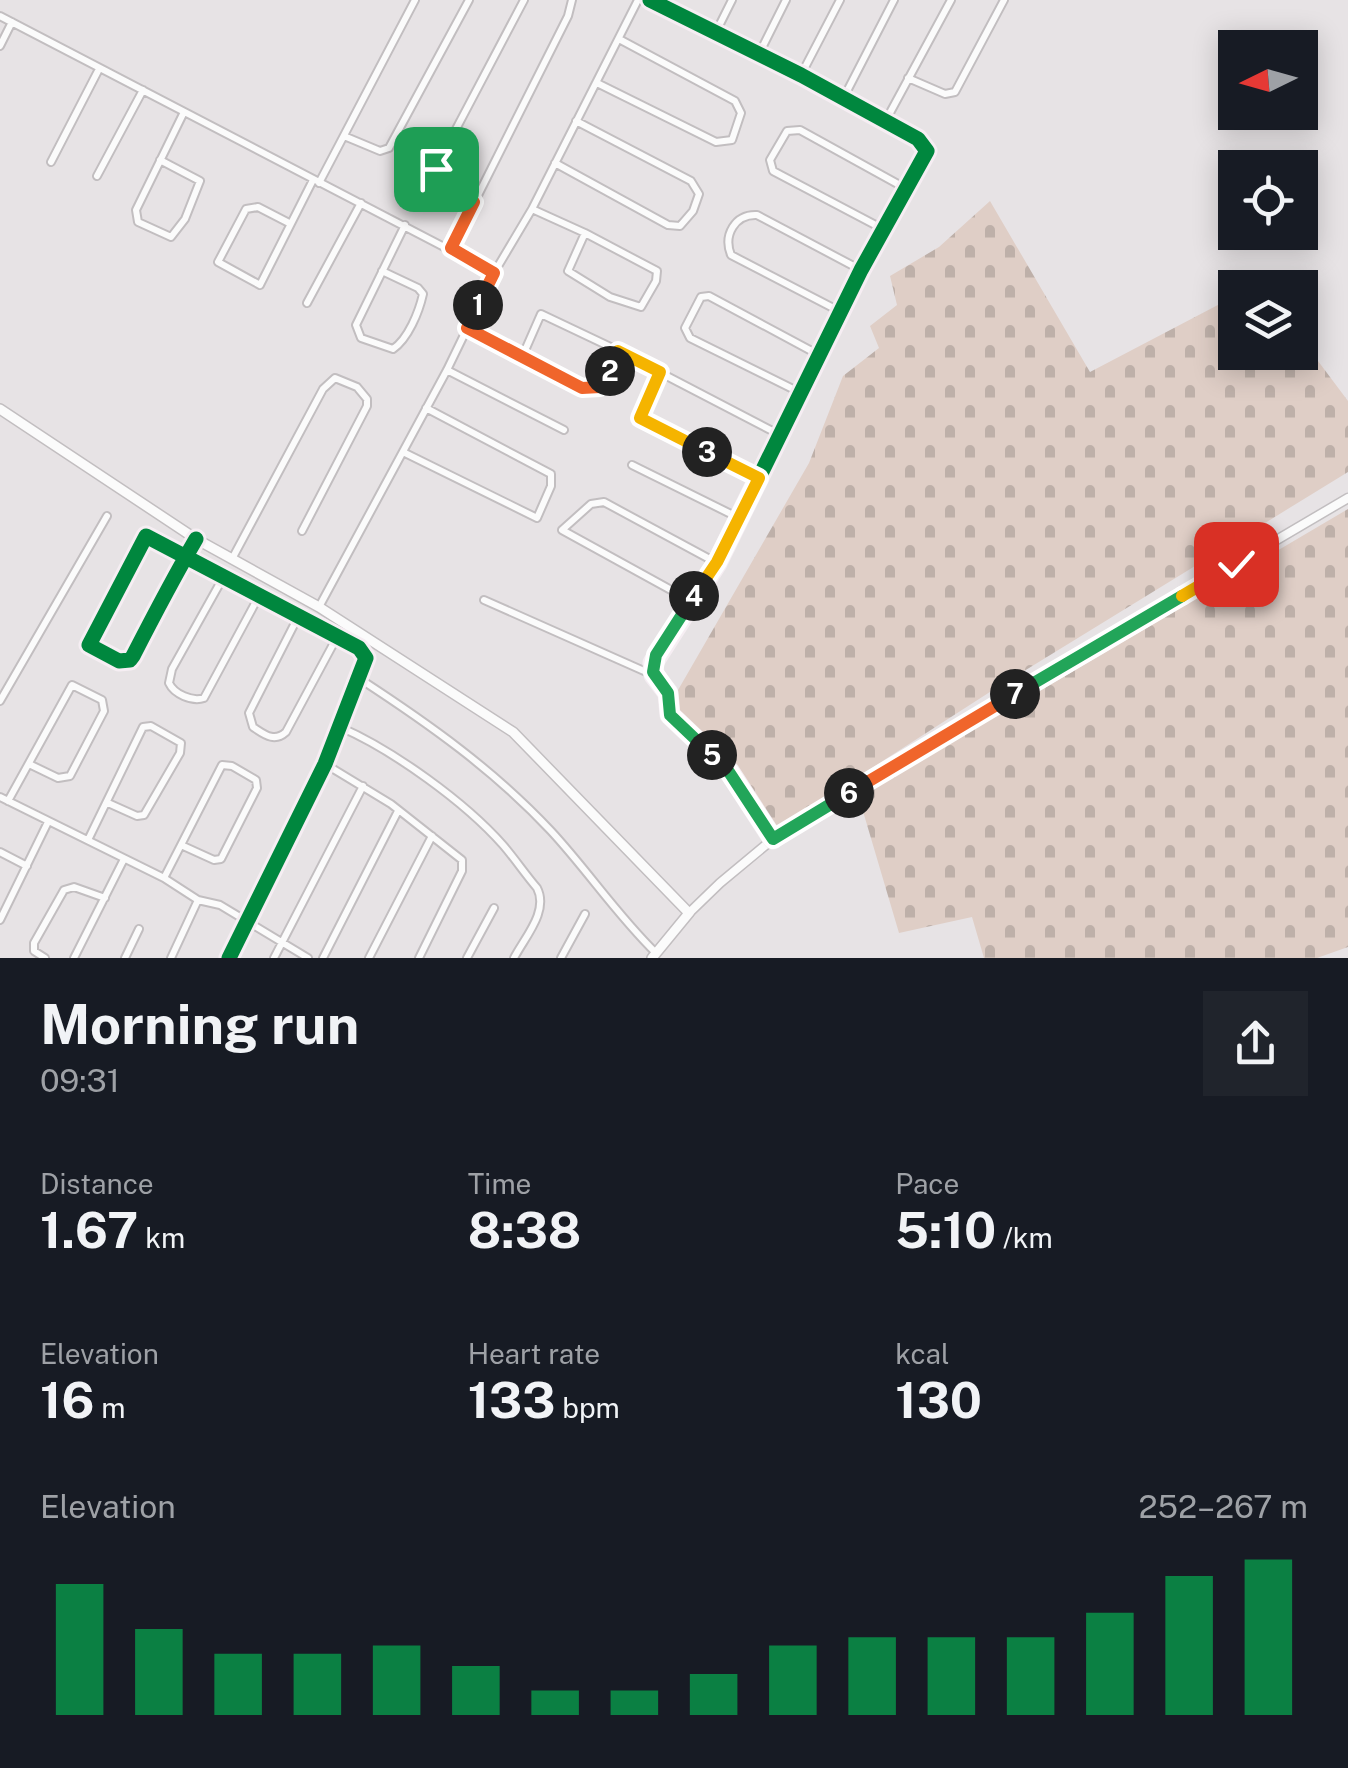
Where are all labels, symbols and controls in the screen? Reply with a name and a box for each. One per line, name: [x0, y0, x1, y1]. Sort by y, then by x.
north arrow: [1218, 30, 1318, 130]
map controls: [1218, 30, 1318, 370]
pin: [394, 127, 479, 212]
icon: arrive: [409, 142, 464, 197]
button: locate: [1218, 150, 1318, 250]
button: layers: [1218, 270, 1318, 370]
pin: 1: [453, 280, 503, 330]
text: 1: [472, 288, 484, 321]
pin: 2: [585, 346, 635, 396]
text: 2: [601, 354, 619, 387]
pin: 3: [682, 427, 732, 477]
text: 3: [698, 435, 716, 468]
pin: [1194, 522, 1279, 607]
icon: check: [1209, 537, 1264, 592]
pin: 4: [669, 571, 719, 621]
text: 4: [685, 579, 703, 612]
pin: 7: [990, 669, 1040, 719]
text: 7: [1006, 677, 1024, 710]
pin: 5: [687, 730, 737, 780]
text: 5: [703, 738, 721, 771]
pin: 6: [824, 768, 874, 818]
text: 6: [840, 776, 858, 809]
button: share: [1203, 991, 1308, 1096]
text: Morning run: [40, 992, 359, 1056]
text: 09:31: [40, 1062, 120, 1099]
text: Distance: [40, 1167, 154, 1200]
text: Time: [468, 1167, 531, 1200]
text: Pace: [895, 1167, 959, 1200]
text: 1.67: [40, 1200, 138, 1259]
text: 8:38: [468, 1200, 581, 1259]
text: 5:10: [895, 1200, 996, 1259]
text: km: [138, 1221, 185, 1254]
text: /km: [996, 1221, 1053, 1254]
text: Elevation: [40, 1337, 159, 1370]
text: Heart rate: [468, 1337, 600, 1370]
text: kcal: [895, 1337, 949, 1370]
text: 16: [40, 1370, 94, 1429]
text: 133: [468, 1370, 555, 1429]
text: 130: [895, 1370, 982, 1429]
text: m: [94, 1391, 125, 1424]
text: bpm: [555, 1391, 620, 1424]
text: Elevation: [40, 1488, 176, 1525]
text: 252–267 m: [1139, 1488, 1308, 1525]

